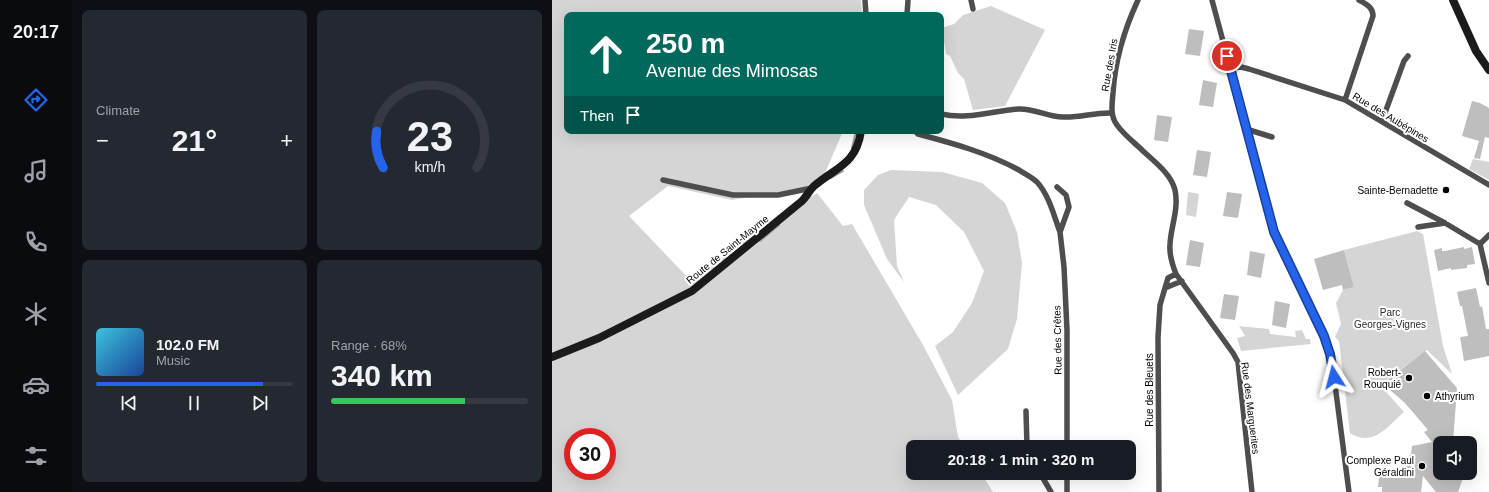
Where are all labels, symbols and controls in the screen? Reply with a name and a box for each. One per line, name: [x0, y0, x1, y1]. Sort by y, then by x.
text: 20:17: [13, 22, 59, 42]
icon: ahead: [580, 28, 632, 80]
text: 250 m: [646, 28, 725, 59]
street label: Rue des Iris: [1099, 38, 1120, 92]
pin: [1210, 39, 1244, 73]
icon: arrive: [1216, 45, 1238, 67]
text: Avenue des Mimosas: [646, 61, 818, 81]
icon: directions: [22, 86, 50, 114]
street label: Rue des Aubépines: [1351, 90, 1431, 144]
text: Climate: [96, 103, 140, 118]
icon: arrive: [622, 104, 644, 126]
text: Then: [580, 107, 614, 124]
text: 23: [406, 113, 453, 160]
text: 21°: [172, 124, 217, 157]
text: −: [96, 128, 109, 153]
text: +: [280, 128, 293, 153]
icon: music: [22, 157, 50, 185]
text: km/h: [414, 159, 445, 175]
place label: Sainte-Bernadette: [1357, 185, 1438, 196]
marker: Sainte-Bernadette: [1441, 185, 1451, 195]
street label: Route de Saint-Mayme: [684, 213, 771, 286]
icon: phone: [22, 228, 50, 256]
icon: climate: [22, 300, 50, 328]
street label: Rue des Crêtes: [1051, 305, 1064, 375]
park label: Parc Georges-Vignes: [1354, 307, 1426, 330]
text: 102.0 FM: [156, 336, 219, 353]
text: Range · 68%: [331, 338, 407, 353]
text: Music: [156, 353, 190, 368]
street label: Rue des Bleuets: [1144, 353, 1155, 427]
position arrow: [1313, 356, 1355, 398]
text: 340 km: [331, 359, 433, 392]
street label: Rue des Marguerites: [1239, 361, 1262, 455]
place label: Robert- Rouquié: [1364, 367, 1401, 390]
icon: car: [22, 371, 50, 399]
marker: Robert- Rouquié: [1404, 373, 1414, 383]
marker: Athyrium: [1422, 391, 1432, 401]
place label: Athyrium: [1435, 391, 1474, 402]
icon: previous: [118, 392, 140, 414]
icon: pause: [183, 392, 205, 414]
icon: next: [249, 392, 271, 414]
speed limit sign: 30: [564, 428, 616, 480]
map controls: [1433, 436, 1477, 480]
button: sound: [1433, 436, 1477, 480]
icon: filters: [22, 442, 50, 470]
text: 20:18 · 1 min · 320 m: [948, 451, 1094, 468]
place label: Complexe Paul Géraldini: [1346, 455, 1414, 478]
marker: Complexe Paul Géraldini: [1417, 461, 1427, 471]

